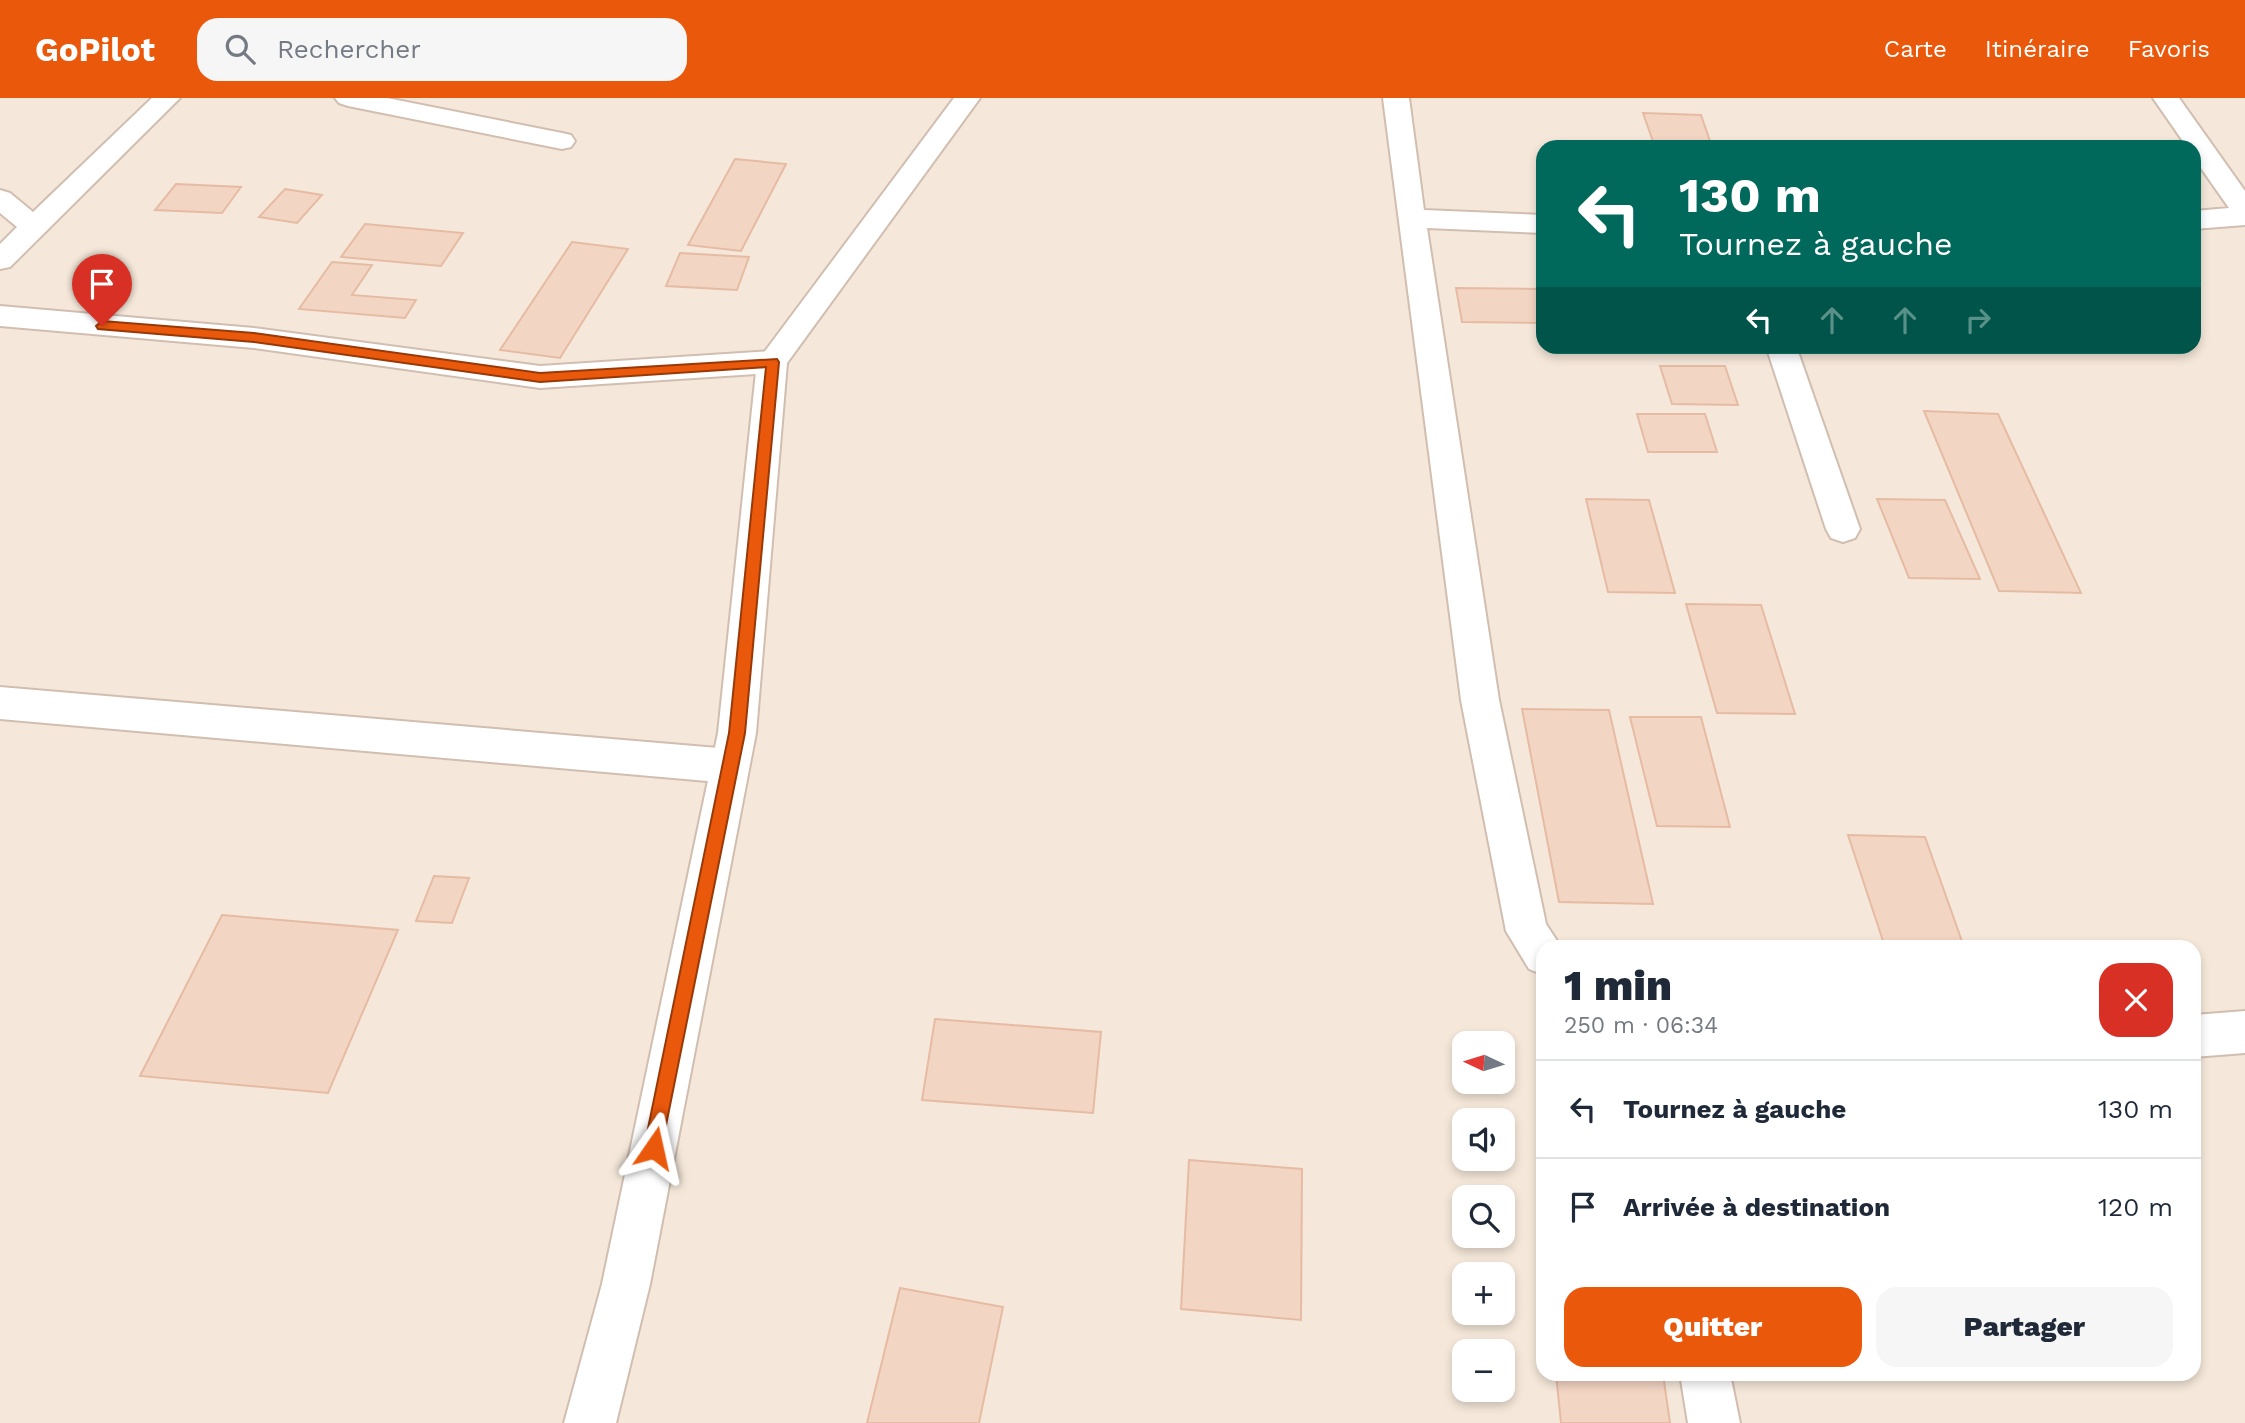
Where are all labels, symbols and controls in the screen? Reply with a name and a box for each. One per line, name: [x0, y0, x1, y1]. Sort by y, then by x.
search box: [197, 18, 687, 81]
text: GoPilot: [35, 30, 155, 69]
icon: search: [221, 30, 259, 68]
text: Rechercher: [277, 34, 421, 64]
text: Carte: [1884, 35, 1947, 63]
text: Itinéraire: [1985, 35, 2090, 63]
text: Favoris: [2128, 35, 2210, 63]
text: 130 m: [1679, 166, 1821, 224]
icon: left: [1564, 168, 1655, 259]
text: Tournez à gauche: [1679, 225, 1952, 263]
pin: [72, 254, 132, 326]
icon: arrive: [83, 265, 121, 303]
icon: left: [1740, 301, 1778, 339]
icon: ahead: [1813, 301, 1851, 339]
icon: ahead: [1886, 301, 1924, 339]
icon: right: [1959, 301, 1997, 339]
text: 1 min: [1564, 961, 1672, 1010]
button: close: [2099, 963, 2173, 1037]
text: 250 m · 06:34: [1564, 1012, 1718, 1039]
north arrow: [1452, 1031, 1516, 1094]
map controls: [1452, 1031, 1515, 1402]
icon: left: [1564, 1090, 1602, 1128]
text: Tournez à gauche: [1623, 1094, 1846, 1124]
text: 130 m: [2098, 1094, 2173, 1124]
button: sound: [1452, 1108, 1515, 1171]
position arrow: [617, 1111, 691, 1185]
button: search: [1452, 1185, 1515, 1248]
icon: arrive: [1564, 1188, 1602, 1226]
text: Arrivée à destination: [1623, 1192, 1890, 1222]
text: 120 m: [2098, 1192, 2173, 1222]
button: +: [1452, 1262, 1515, 1325]
button: Quitter: [1564, 1287, 1862, 1367]
button: Partager: [1876, 1287, 2173, 1367]
button: −: [1452, 1339, 1515, 1402]

